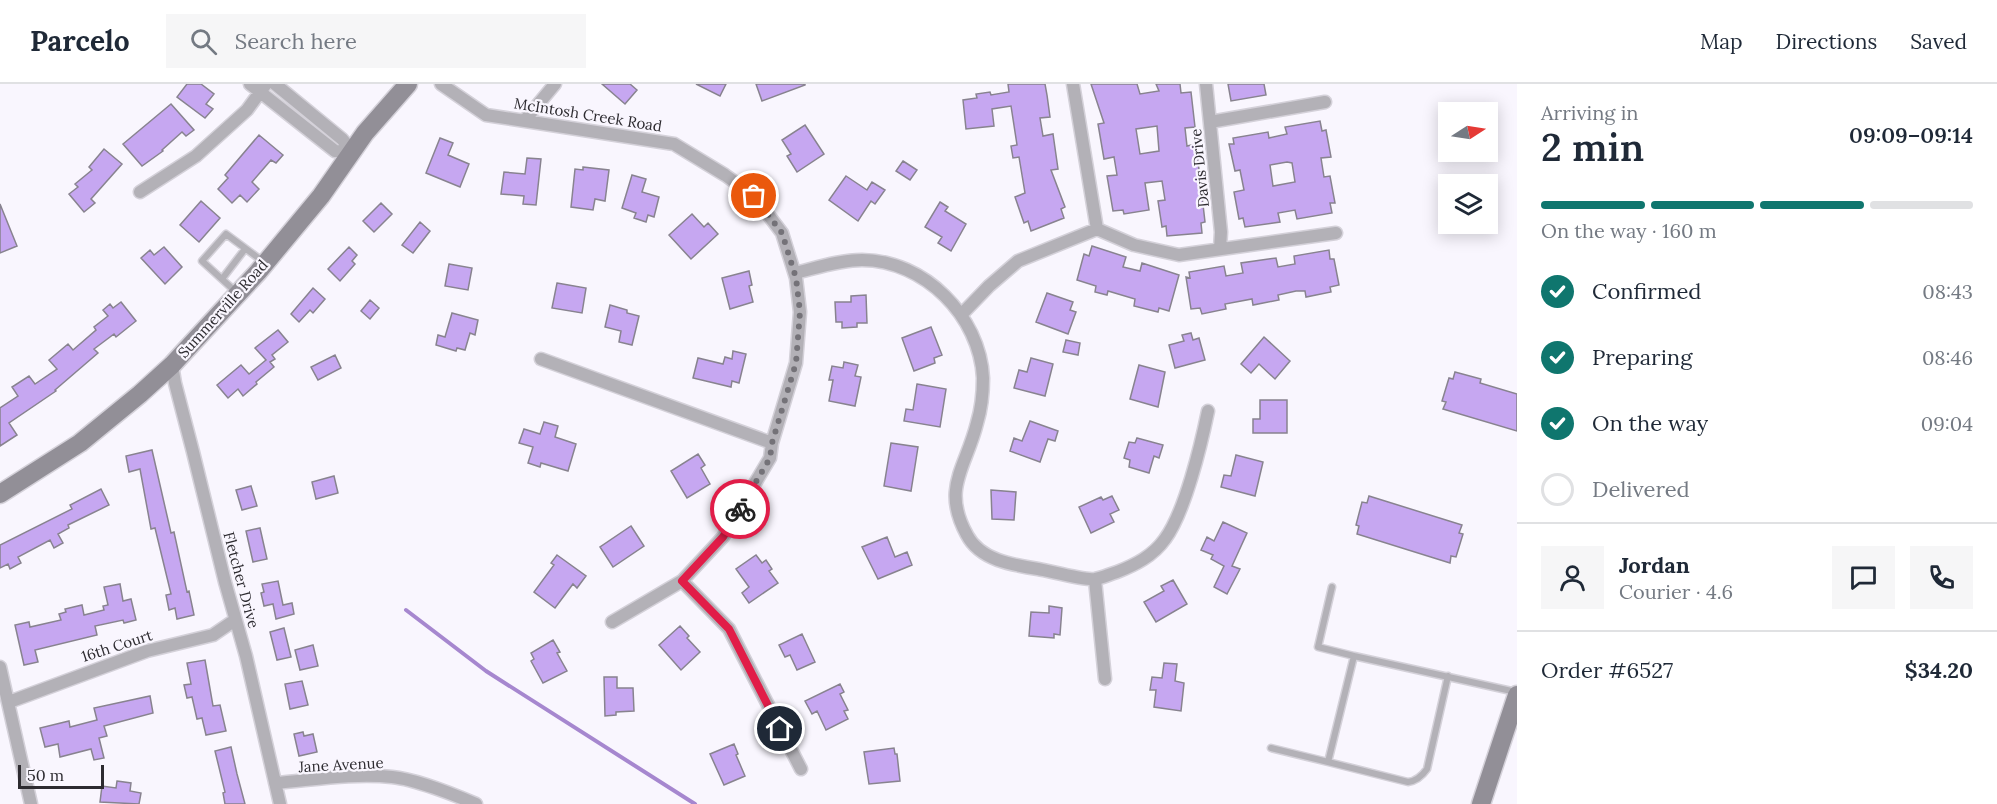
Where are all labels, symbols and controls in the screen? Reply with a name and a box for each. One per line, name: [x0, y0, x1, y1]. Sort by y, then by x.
search box: [166, 14, 586, 68]
text: Parcelo: [30, 23, 130, 59]
icon: search: [187, 25, 220, 58]
text: Search here: [235, 27, 357, 55]
text: Map: [1700, 28, 1743, 55]
text: Directions: [1776, 28, 1877, 55]
text: Saved: [1910, 28, 1967, 55]
street label: McIntosh Creek Road: [513, 93, 663, 136]
text: Arriving in: [1541, 100, 1638, 125]
north arrow: [1438, 102, 1498, 162]
map controls: [1438, 102, 1498, 234]
text: 09:09–09:14: [1849, 121, 1973, 149]
text: 2 min: [1541, 122, 1644, 172]
street label: Davis Drive: [1186, 128, 1213, 208]
pin: [728, 170, 779, 221]
button: layers: [1438, 174, 1498, 234]
icon: bag: [737, 179, 770, 212]
text: On the way · 160 m: [1541, 218, 1717, 243]
street label: Summerville Road: [173, 256, 272, 362]
icon: check: [1541, 275, 1574, 308]
text: Confirmed: [1592, 277, 1701, 305]
text: 08:43: [1922, 279, 1973, 304]
icon: check: [1541, 341, 1574, 374]
text: Preparing: [1592, 343, 1692, 371]
text: 08:46: [1922, 345, 1973, 370]
icon: check: [1541, 407, 1574, 440]
text: On the way: [1592, 409, 1708, 437]
text: 09:04: [1921, 411, 1973, 436]
text: Delivered: [1592, 475, 1690, 503]
courier: [710, 479, 770, 539]
icon: bike: [724, 493, 757, 526]
street label: Fletcher Drive: [219, 530, 263, 630]
button: person: [1541, 546, 1604, 609]
button: chat: [1832, 546, 1895, 609]
button: phone: [1910, 546, 1973, 609]
text: Jordan: [1619, 551, 1690, 579]
text: Courier · 4.6: [1619, 579, 1733, 604]
street label: 16th Court: [79, 625, 155, 666]
text: Order #6527: [1541, 656, 1673, 684]
text: $34.20: [1905, 656, 1973, 684]
pin: [754, 703, 805, 754]
icon: home: [763, 712, 796, 745]
street label: Jane Avenue: [297, 753, 384, 776]
scale bar: [18, 762, 104, 790]
text: 50 m: [27, 765, 64, 785]

